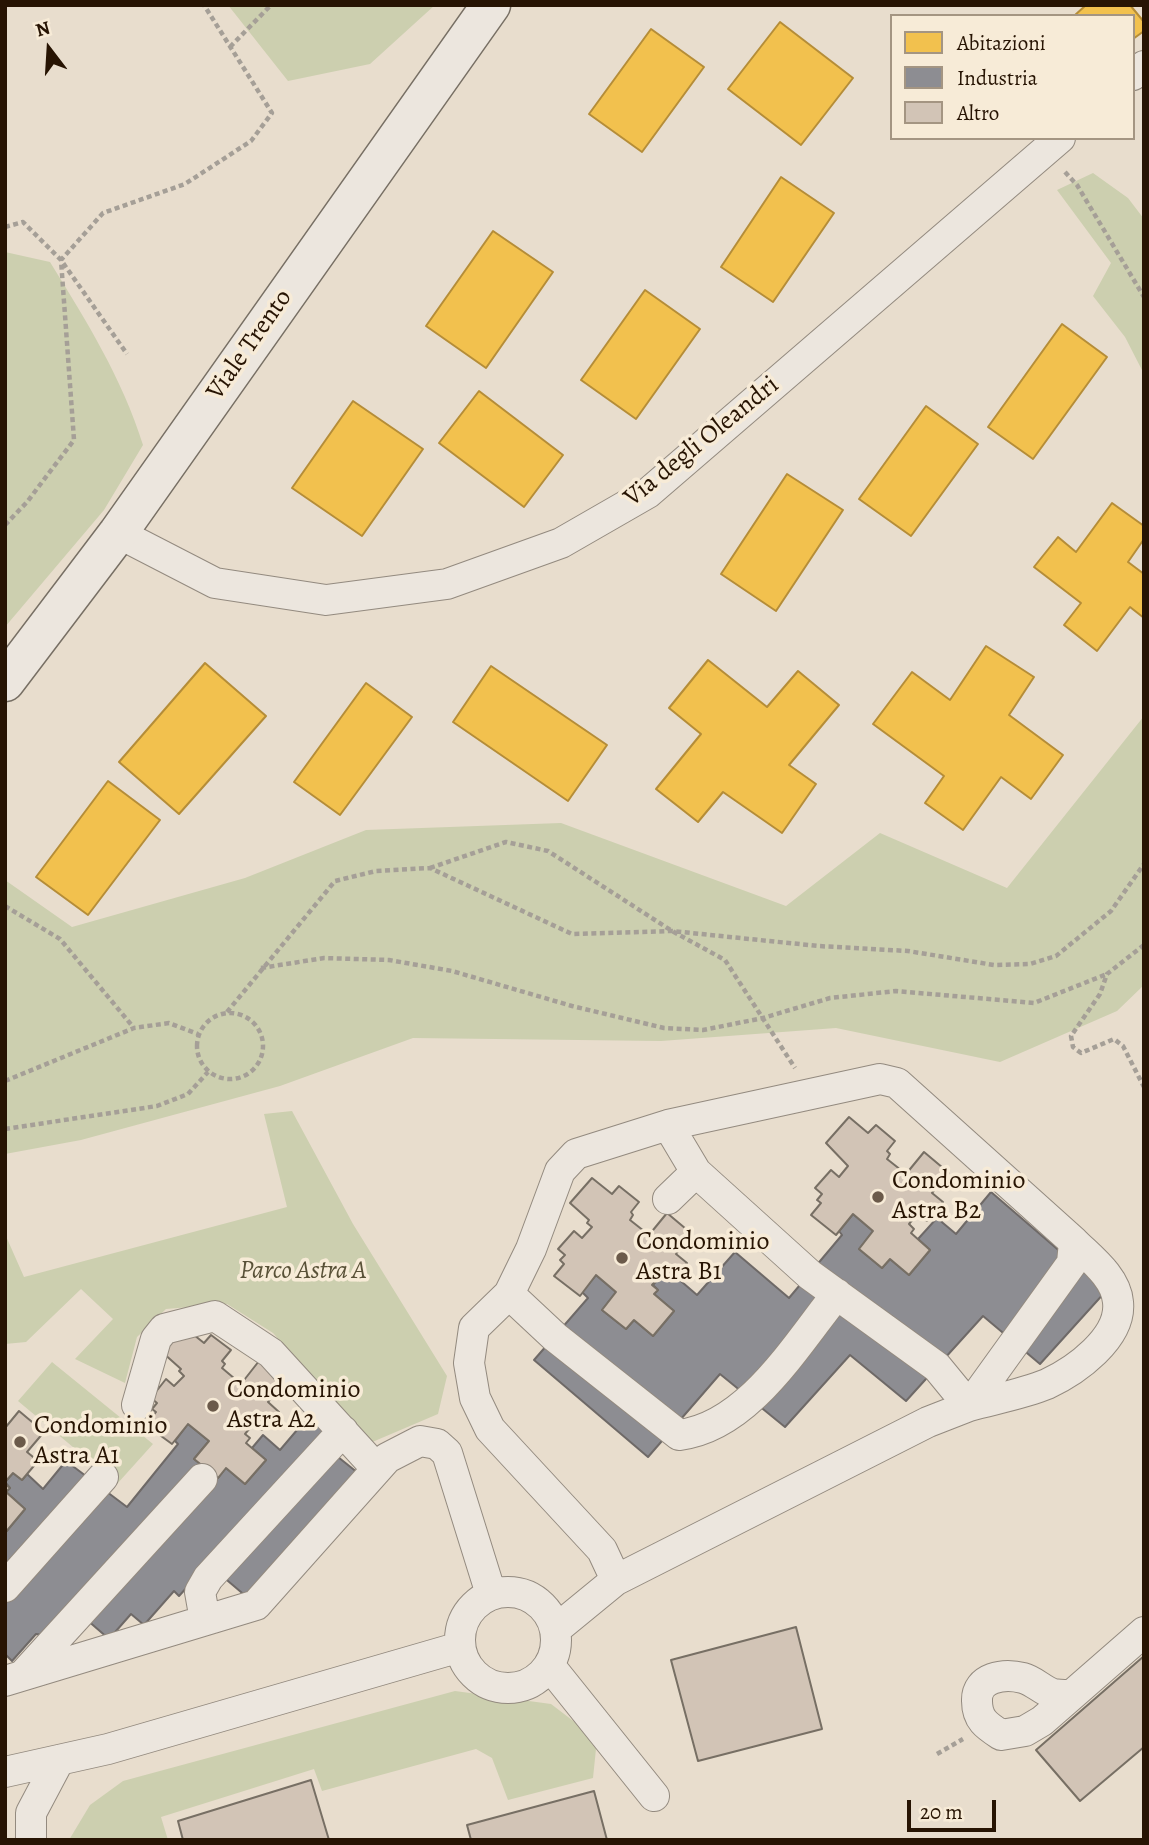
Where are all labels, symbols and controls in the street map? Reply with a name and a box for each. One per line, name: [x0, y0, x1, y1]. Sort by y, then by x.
north arrow: [14, 14, 84, 84]
text: N: [32, 14, 53, 43]
legend: [890, 14, 1135, 140]
text: Abitazioni: [957, 29, 1046, 57]
text: Industria: [957, 64, 1038, 92]
text: Altro: [957, 99, 999, 127]
street label: Viale Trento: [201, 284, 299, 406]
street label: Via degli Oleandri: [618, 370, 786, 514]
place label: Condominio Astra B2: [892, 1166, 1025, 1228]
marker: Condominio Astra B2: [870, 1189, 886, 1205]
place label: Condominio Astra B1: [636, 1227, 769, 1288]
marker: Condominio Astra B1: [614, 1250, 630, 1266]
park label: Parco Astra A: [239, 1256, 367, 1288]
place label: Condominio Astra A2: [227, 1375, 360, 1436]
marker: Condominio Astra A2: [205, 1398, 221, 1414]
place label: Condominio Astra A1: [34, 1411, 167, 1472]
marker: Condominio Astra A1: [12, 1434, 28, 1450]
scale bar: [911, 1786, 1000, 1830]
text: 20 m: [920, 1798, 963, 1826]

